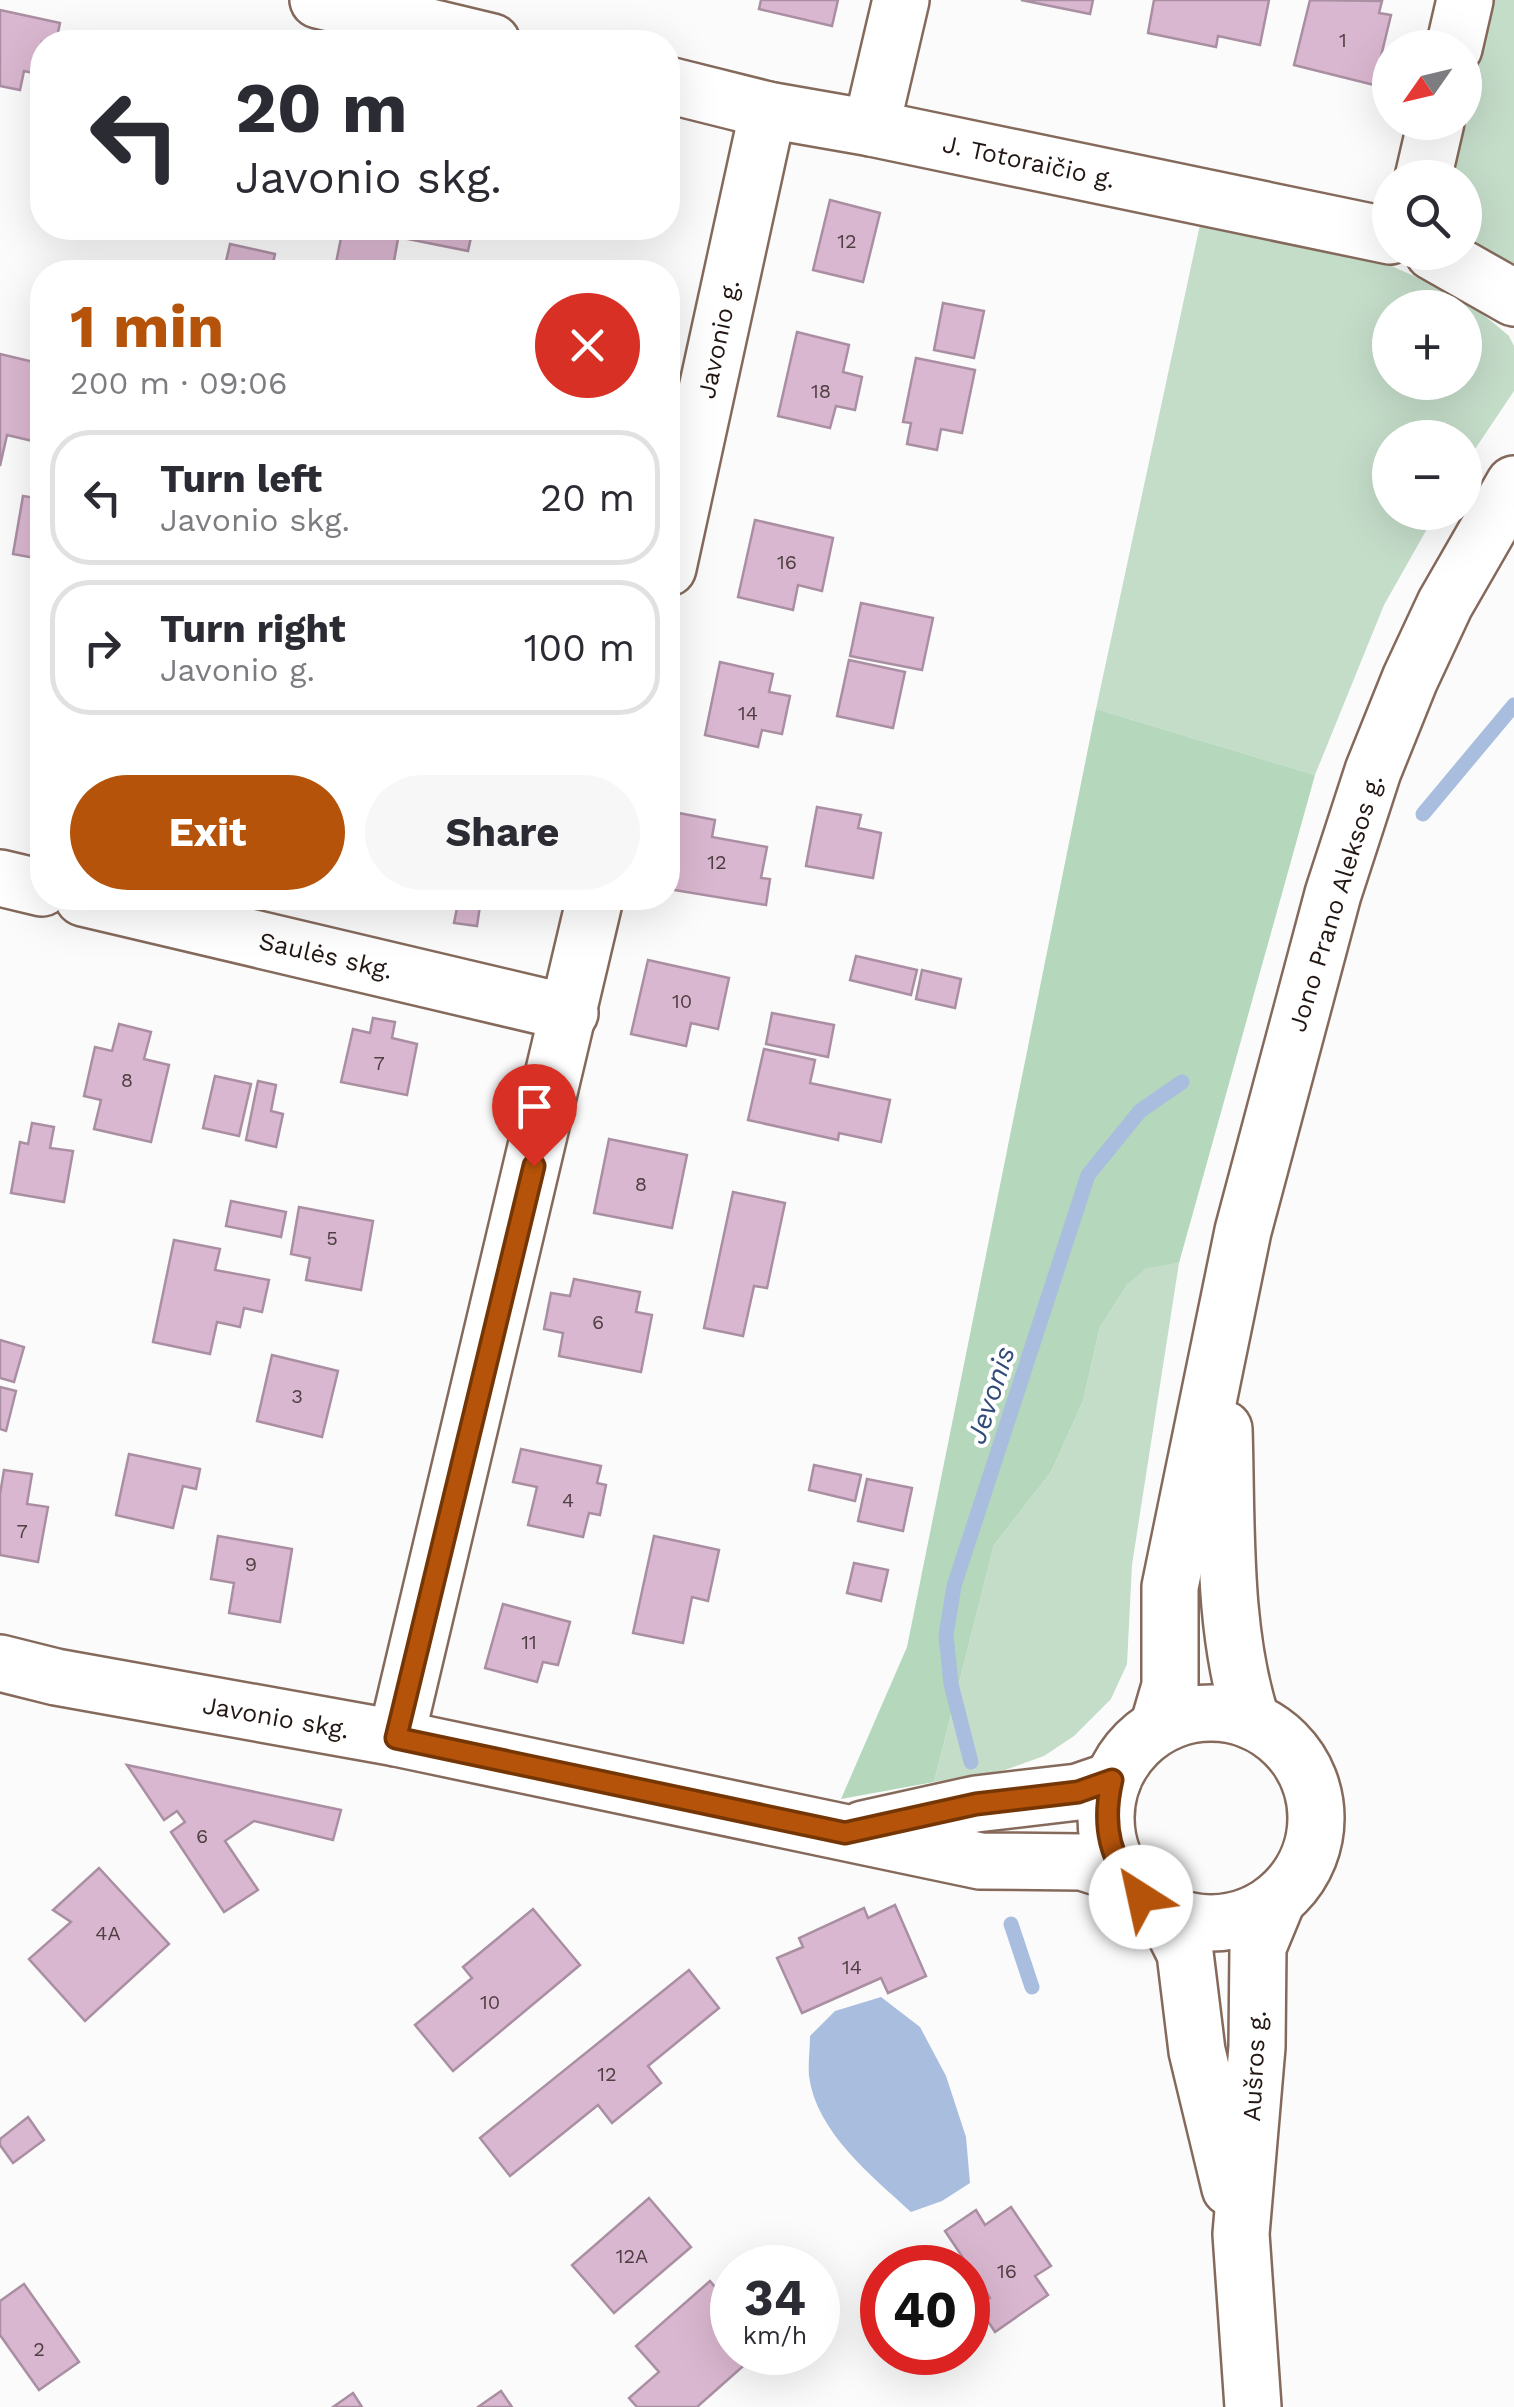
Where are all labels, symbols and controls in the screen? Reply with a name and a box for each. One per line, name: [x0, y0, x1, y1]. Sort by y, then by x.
house number: 1: [1339, 28, 1347, 52]
north arrow: [1372, 30, 1482, 140]
map controls: [1372, 30, 1482, 530]
text: 20 m: [235, 67, 408, 149]
icon: left: [70, 70, 200, 200]
street label: J. Totoraičio g.: [940, 129, 1118, 194]
text: Javonio skg.: [235, 151, 502, 204]
button: search: [1372, 160, 1482, 270]
house number: 12: [837, 229, 857, 253]
street label: Javonio g.: [692, 277, 745, 401]
button: +: [1372, 290, 1482, 400]
text: 1 min: [70, 291, 224, 362]
button: close: [535, 293, 640, 398]
text: 200 m · 09:06: [70, 364, 287, 402]
house number: 18: [811, 379, 831, 403]
button: −: [1372, 420, 1482, 530]
text: Turn left: [160, 457, 322, 501]
icon: left: [75, 470, 130, 525]
text: 20 m: [540, 476, 635, 520]
text: Javonio skg.: [160, 501, 350, 539]
house number: 16: [777, 550, 797, 574]
text: Turn right: [160, 607, 346, 651]
icon: right: [75, 620, 130, 675]
text: 100 m: [524, 626, 635, 670]
text: Javonio g.: [160, 651, 315, 689]
house number: 14: [738, 701, 758, 725]
street label: Jono Prano Aleksos g.: [1283, 771, 1388, 1035]
button: Exit: [70, 775, 345, 890]
button: Share: [365, 775, 640, 890]
house number: 12: [707, 850, 727, 874]
street label: Saulės skg.: [256, 926, 396, 985]
house number: 10: [672, 989, 692, 1013]
house number: 7: [373, 1051, 385, 1075]
pin: [492, 1064, 577, 1167]
house number: 8: [121, 1068, 133, 1092]
icon: arrive: [507, 1079, 562, 1134]
house number: 8: [635, 1172, 647, 1196]
house number: 5: [326, 1226, 338, 1250]
house number: 6: [592, 1310, 604, 1334]
water label: Jevonis: [959, 1342, 1022, 1448]
house number: 3: [291, 1384, 303, 1408]
house number: 4: [562, 1488, 574, 1512]
house number: 7: [16, 1519, 28, 1543]
house number: 9: [245, 1552, 257, 1576]
house number: 11: [521, 1630, 537, 1654]
street label: Javonio skg.: [200, 1690, 351, 1745]
house number: 6: [196, 1824, 208, 1848]
position arrow: [1089, 1845, 1193, 1949]
house number: 4A: [95, 1921, 121, 1945]
house number: 14: [842, 1955, 862, 1979]
house number: 10: [480, 1990, 500, 2014]
street label: Aušros g.: [1237, 2010, 1272, 2122]
house number: 12: [597, 2062, 617, 2086]
house number: 12A: [616, 2244, 648, 2268]
speed limit sign: 40: [860, 2245, 990, 2375]
house number: 16: [997, 2259, 1017, 2283]
text: 34: [744, 2268, 806, 2327]
text: km/h: [743, 2321, 807, 2350]
house number: 2: [33, 2337, 45, 2361]

